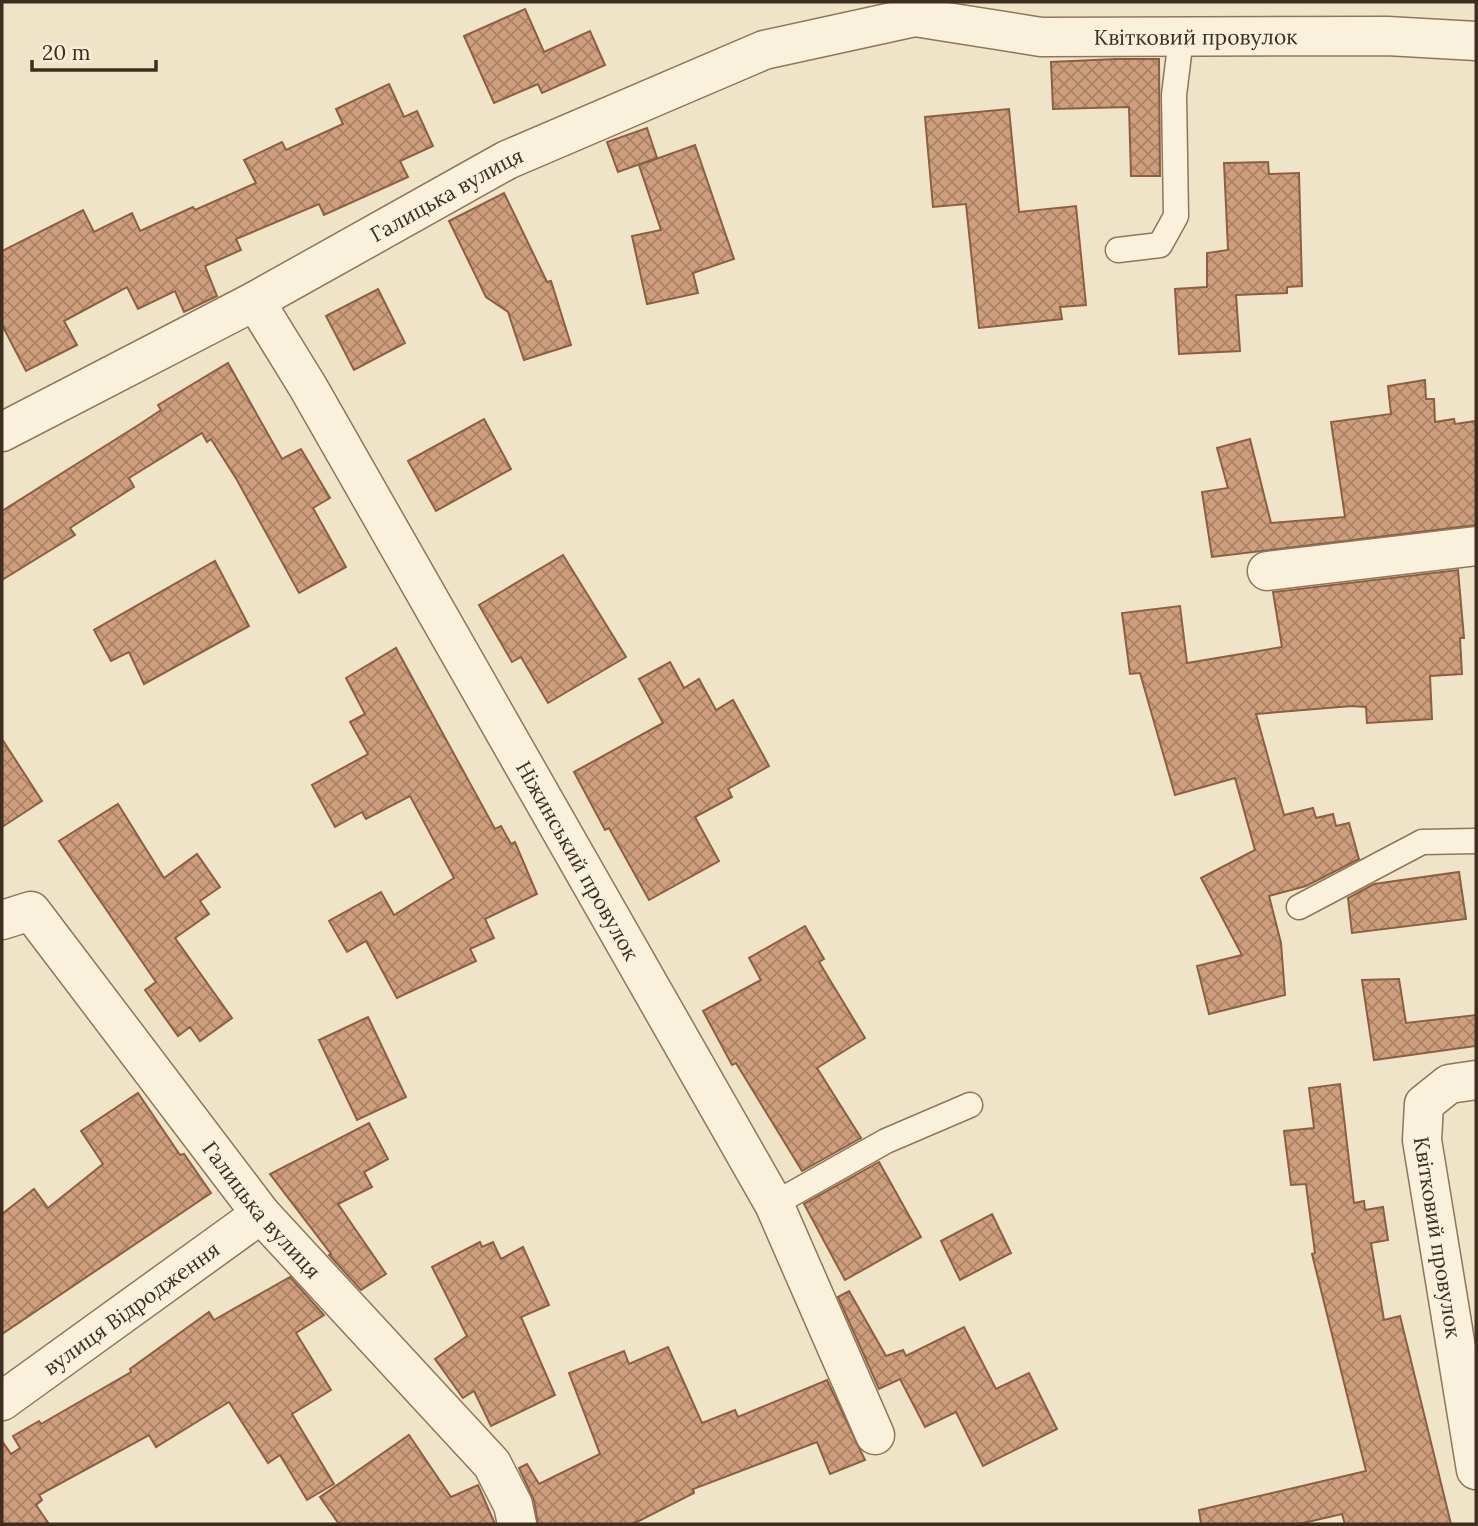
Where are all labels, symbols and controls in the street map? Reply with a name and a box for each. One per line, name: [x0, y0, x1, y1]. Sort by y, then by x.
street label: Квітковий провулок: [1094, 23, 1298, 50]
scale bar: [32, 28, 156, 72]
text: 20 m: [42, 39, 91, 66]
street label: Галицька вулиця: [365, 141, 527, 248]
street label: Ніжинський провулок: [510, 756, 646, 966]
street label: Галицька вулиця: [197, 1135, 327, 1284]
street label: Квітковий провулок: [1408, 1135, 1468, 1341]
street label: вулиця Відродження: [37, 1235, 225, 1381]

